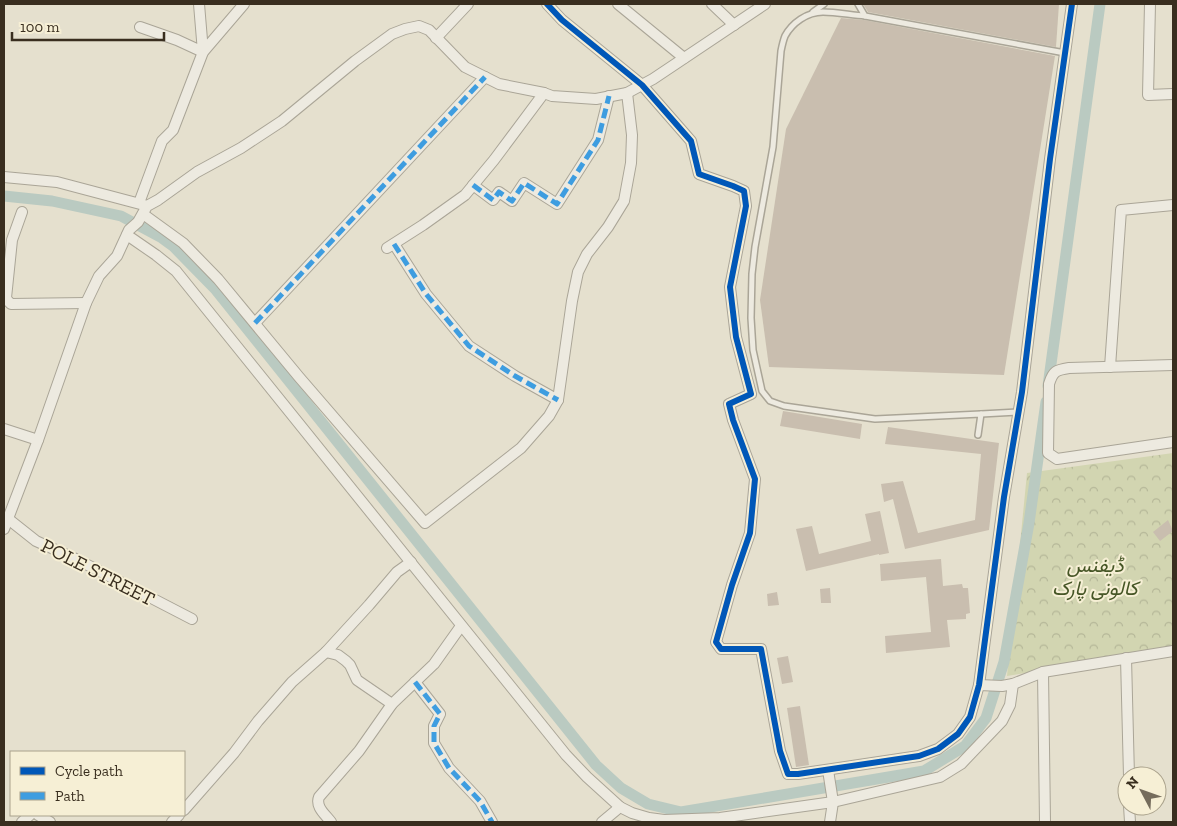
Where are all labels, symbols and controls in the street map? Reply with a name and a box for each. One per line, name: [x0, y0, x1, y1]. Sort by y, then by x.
scale bar: [12, 10, 165, 42]
text: 100 m: [20, 18, 59, 36]
street label: POLE STREET: [37, 533, 159, 611]
park label: ڈیفنس کالونی پارک: [1052, 553, 1141, 602]
legend: [10, 751, 185, 816]
text: Cycle path: [55, 762, 124, 780]
north arrow: [1117, 766, 1167, 816]
text: N: [1123, 773, 1143, 792]
text: Path: [55, 787, 85, 805]

